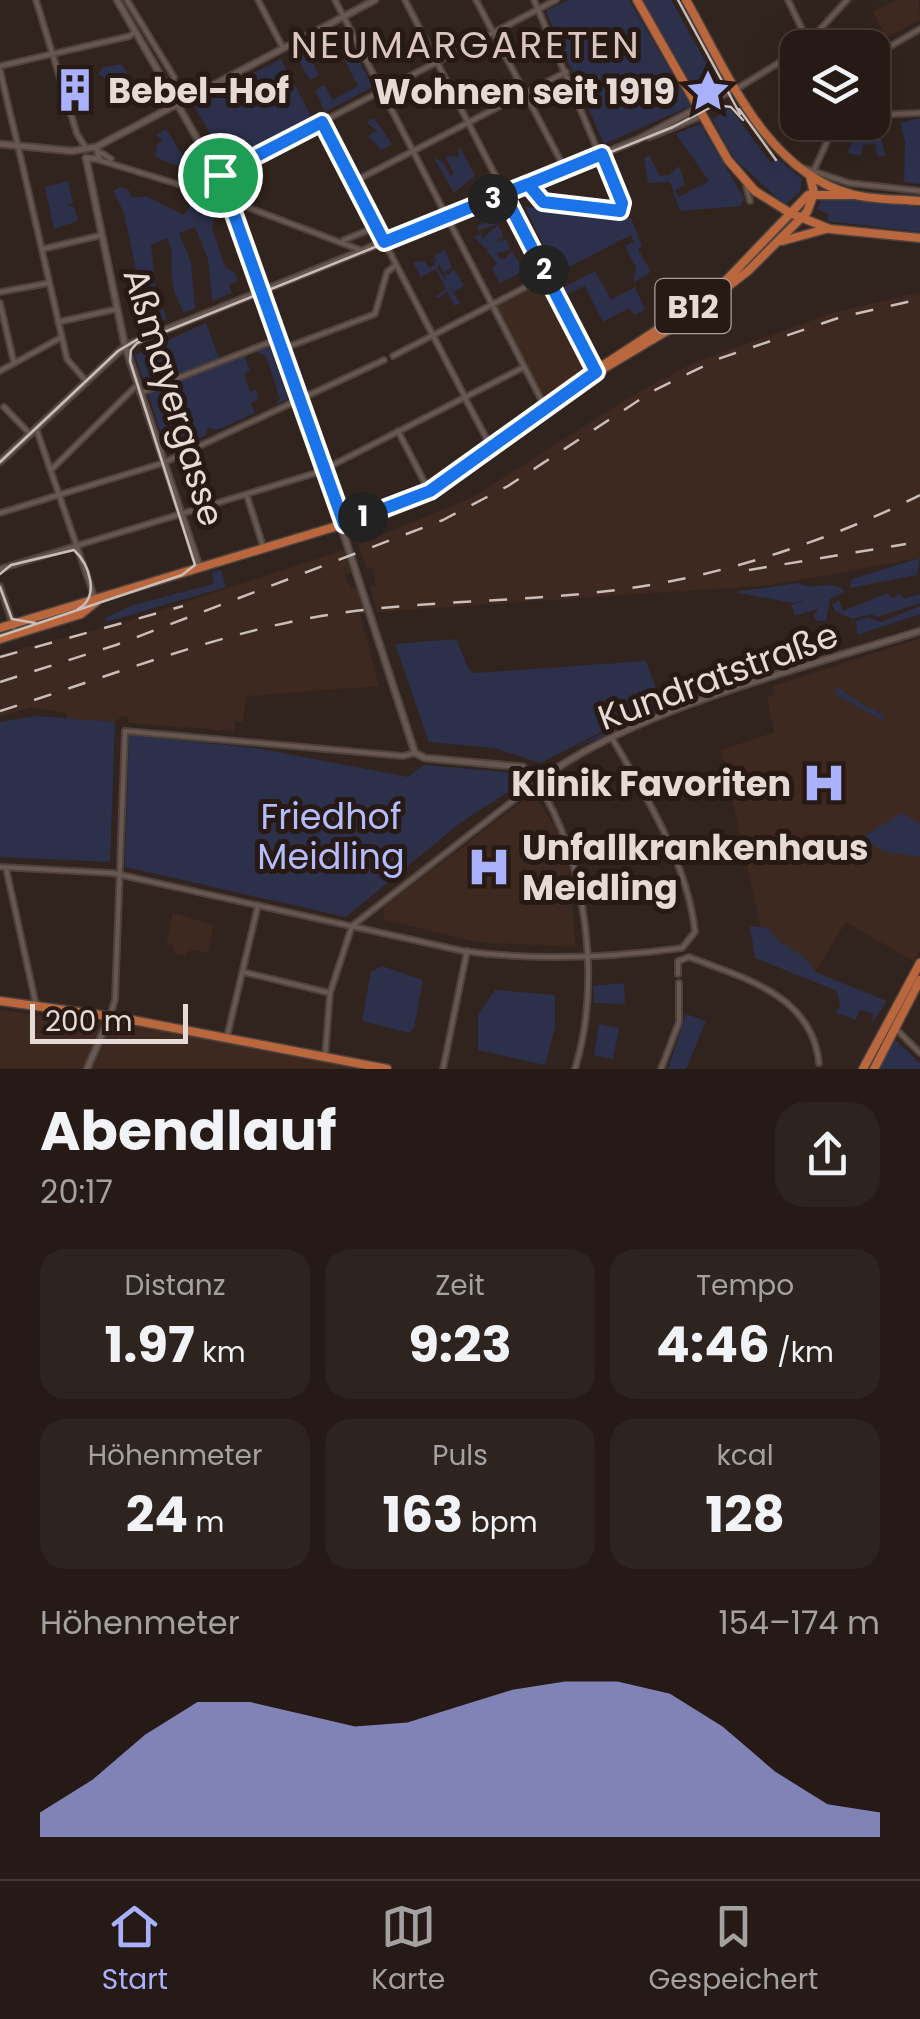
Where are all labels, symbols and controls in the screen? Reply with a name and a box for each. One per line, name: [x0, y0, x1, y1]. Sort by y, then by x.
district label: NEUMARGARETEN: [291, 18, 641, 71]
map controls: [780, 30, 890, 140]
button: layers: [780, 30, 890, 140]
building icon: Bebel-Hof: [51, 66, 99, 114]
place label: Bebel-Hof: [108, 66, 289, 115]
place label: Wohnen seit 1919: [374, 67, 675, 116]
place icon: Wohnen seit 1919: [684, 67, 732, 115]
pin: [178, 133, 263, 218]
icon: arrive: [193, 148, 248, 203]
pin: 3: [468, 174, 518, 224]
text: 3: [485, 179, 501, 218]
pin: 2: [519, 245, 569, 295]
text: 2: [536, 250, 552, 289]
street label: Aßmayergasse: [112, 262, 236, 532]
road number: B12: [656, 279, 730, 333]
pin: 1: [338, 492, 388, 542]
text: 1: [358, 497, 368, 536]
street label: Kundratstraße: [591, 610, 845, 742]
place label: Klinik Favoriten: [511, 759, 791, 808]
hospital icon: Klinik Favoriten: [800, 759, 848, 807]
park label: Friedhof Meidling: [257, 792, 405, 881]
place label: Unfallkrankenhaus Meidling: [522, 823, 869, 912]
hospital icon: Unfallkrankenhaus Meidling: [465, 843, 513, 891]
scale bar: [30, 999, 188, 1044]
text: 200 m: [45, 1002, 133, 1041]
text: Abendlauf: [40, 1092, 337, 1169]
button: share: [775, 1102, 880, 1207]
text: 20:17: [40, 1169, 113, 1214]
text: Distanz: [124, 1266, 226, 1305]
text: Zeit: [435, 1266, 485, 1305]
text: Tempo: [696, 1266, 794, 1305]
text: 1.97: [104, 1309, 195, 1380]
text: 9:23: [408, 1309, 512, 1380]
text: 4:46: [656, 1309, 770, 1380]
text: km: [195, 1333, 246, 1372]
text: /km: [770, 1333, 834, 1372]
text: Höhenmeter: [88, 1436, 262, 1475]
text: Puls: [432, 1436, 488, 1475]
text: kcal: [716, 1436, 774, 1475]
text: 24: [126, 1479, 188, 1550]
text: 163: [382, 1479, 463, 1550]
text: 128: [705, 1479, 785, 1550]
text: m: [188, 1503, 224, 1542]
text: bpm: [463, 1503, 538, 1542]
text: Höhenmeter: [40, 1600, 240, 1645]
text: 154–174 m: [719, 1600, 880, 1645]
tab: Start: [102, 1899, 168, 2001]
tab: Karte: [371, 1899, 445, 2001]
tab: Gespeichert: [648, 1899, 818, 2001]

